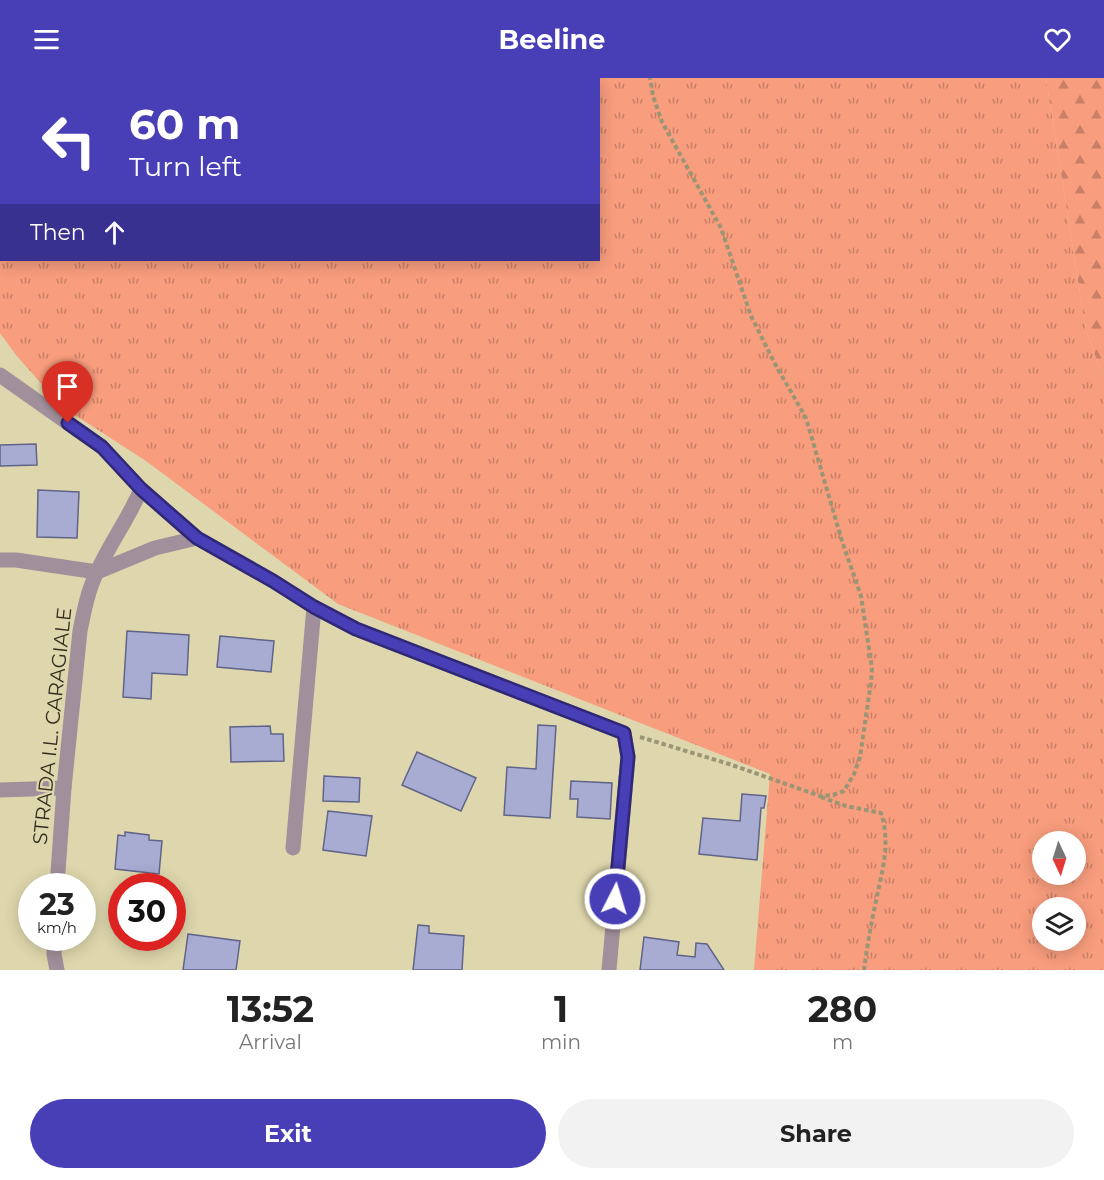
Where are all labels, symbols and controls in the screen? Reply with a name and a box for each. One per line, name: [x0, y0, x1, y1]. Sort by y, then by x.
icon: menu: [30, 23, 63, 56]
text: Beeline: [499, 23, 605, 56]
icon: heart: [1041, 23, 1074, 56]
text: 60 m: [129, 98, 240, 150]
icon: left: [30, 102, 108, 180]
text: Turn left: [129, 150, 242, 183]
icon: ahead: [98, 216, 131, 249]
text: Then: [30, 219, 86, 246]
pin: [42, 361, 93, 423]
icon: arrive: [51, 370, 84, 403]
street label: STRADA I.L. CARAGIALE: [28, 606, 76, 846]
north arrow: [1032, 831, 1086, 885]
map controls: [1032, 831, 1086, 951]
position arrow: [583, 867, 647, 931]
speed limit sign: 30: [108, 873, 186, 951]
text: 23: [39, 886, 75, 923]
button: layers: [1032, 897, 1086, 951]
text: km/h: [37, 918, 77, 937]
text: 13:52: [227, 987, 314, 1031]
text: 1: [554, 987, 568, 1031]
text: 280: [808, 987, 877, 1031]
text: Arrival: [239, 1030, 302, 1054]
text: min: [541, 1030, 581, 1054]
text: m: [832, 1030, 853, 1054]
button: Exit: [30, 1099, 546, 1168]
button: Share: [558, 1099, 1074, 1168]

